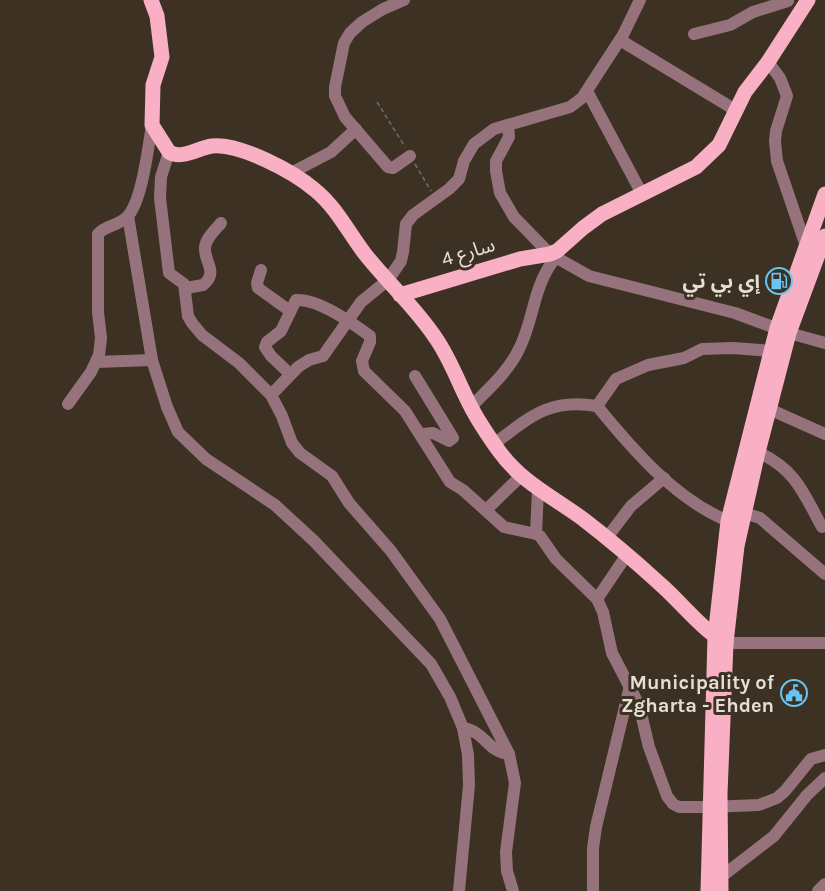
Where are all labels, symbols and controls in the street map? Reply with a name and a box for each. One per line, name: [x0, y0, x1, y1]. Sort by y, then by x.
street label: سارع 4: [438, 233, 498, 274]
fuel station icon: إي بي تي: [764, 266, 794, 296]
place label: إي بي تي: [683, 270, 760, 297]
place label: Municipality of Zgharta - Ehden: [621, 671, 775, 717]
public building icon: Municipality of Zgharta - Ehden: [779, 678, 809, 708]

